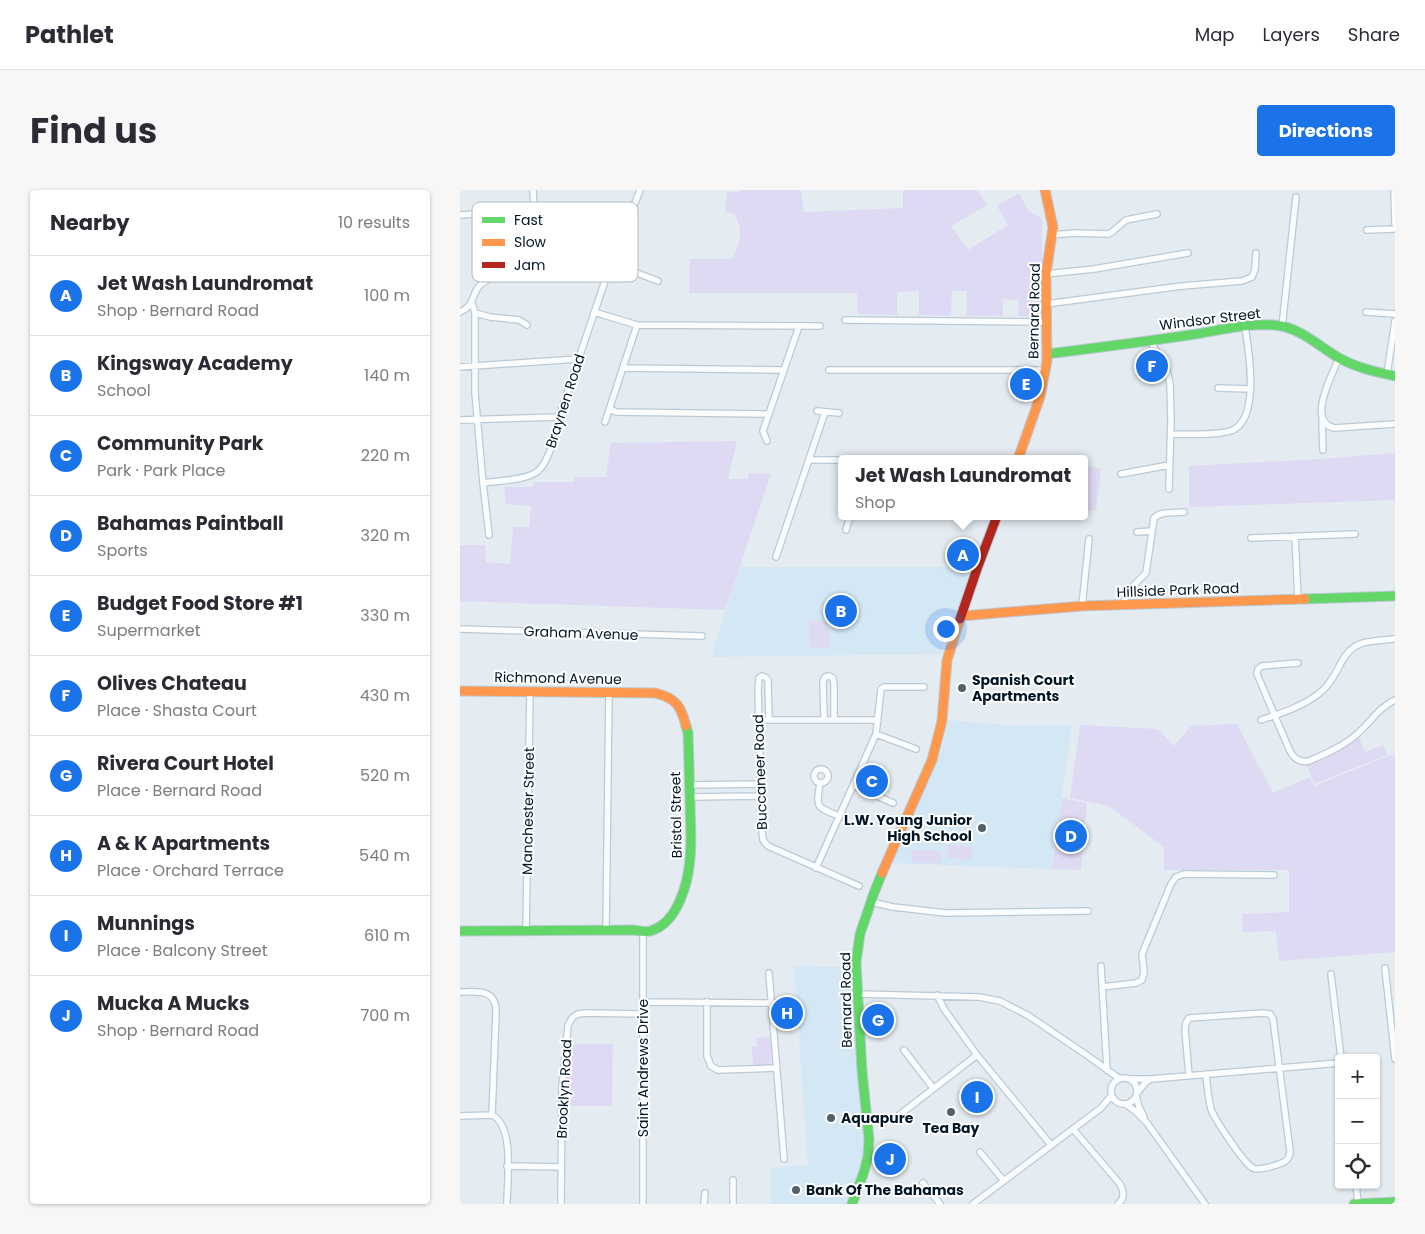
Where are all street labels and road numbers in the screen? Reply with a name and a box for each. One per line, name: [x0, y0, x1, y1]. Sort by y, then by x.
street label: Bernard Road: [1023, 263, 1045, 359]
street label: Windsor Street: [1158, 303, 1262, 335]
street label: Braynen Road: [540, 351, 590, 451]
street label: Hillside Park Road: [1116, 578, 1240, 602]
street label: Graham Avenue: [523, 621, 639, 645]
street label: Richmond Avenue: [494, 667, 622, 689]
street label: Buccaneer Road: [748, 714, 772, 830]
street label: Manchester Street: [517, 747, 539, 875]
street label: Bristol Street: [665, 771, 687, 859]
street label: Bernard Road: [835, 952, 857, 1048]
street label: Saint Andrews Drive: [633, 999, 653, 1137]
street label: Brooklyn Road: [551, 1039, 577, 1139]

